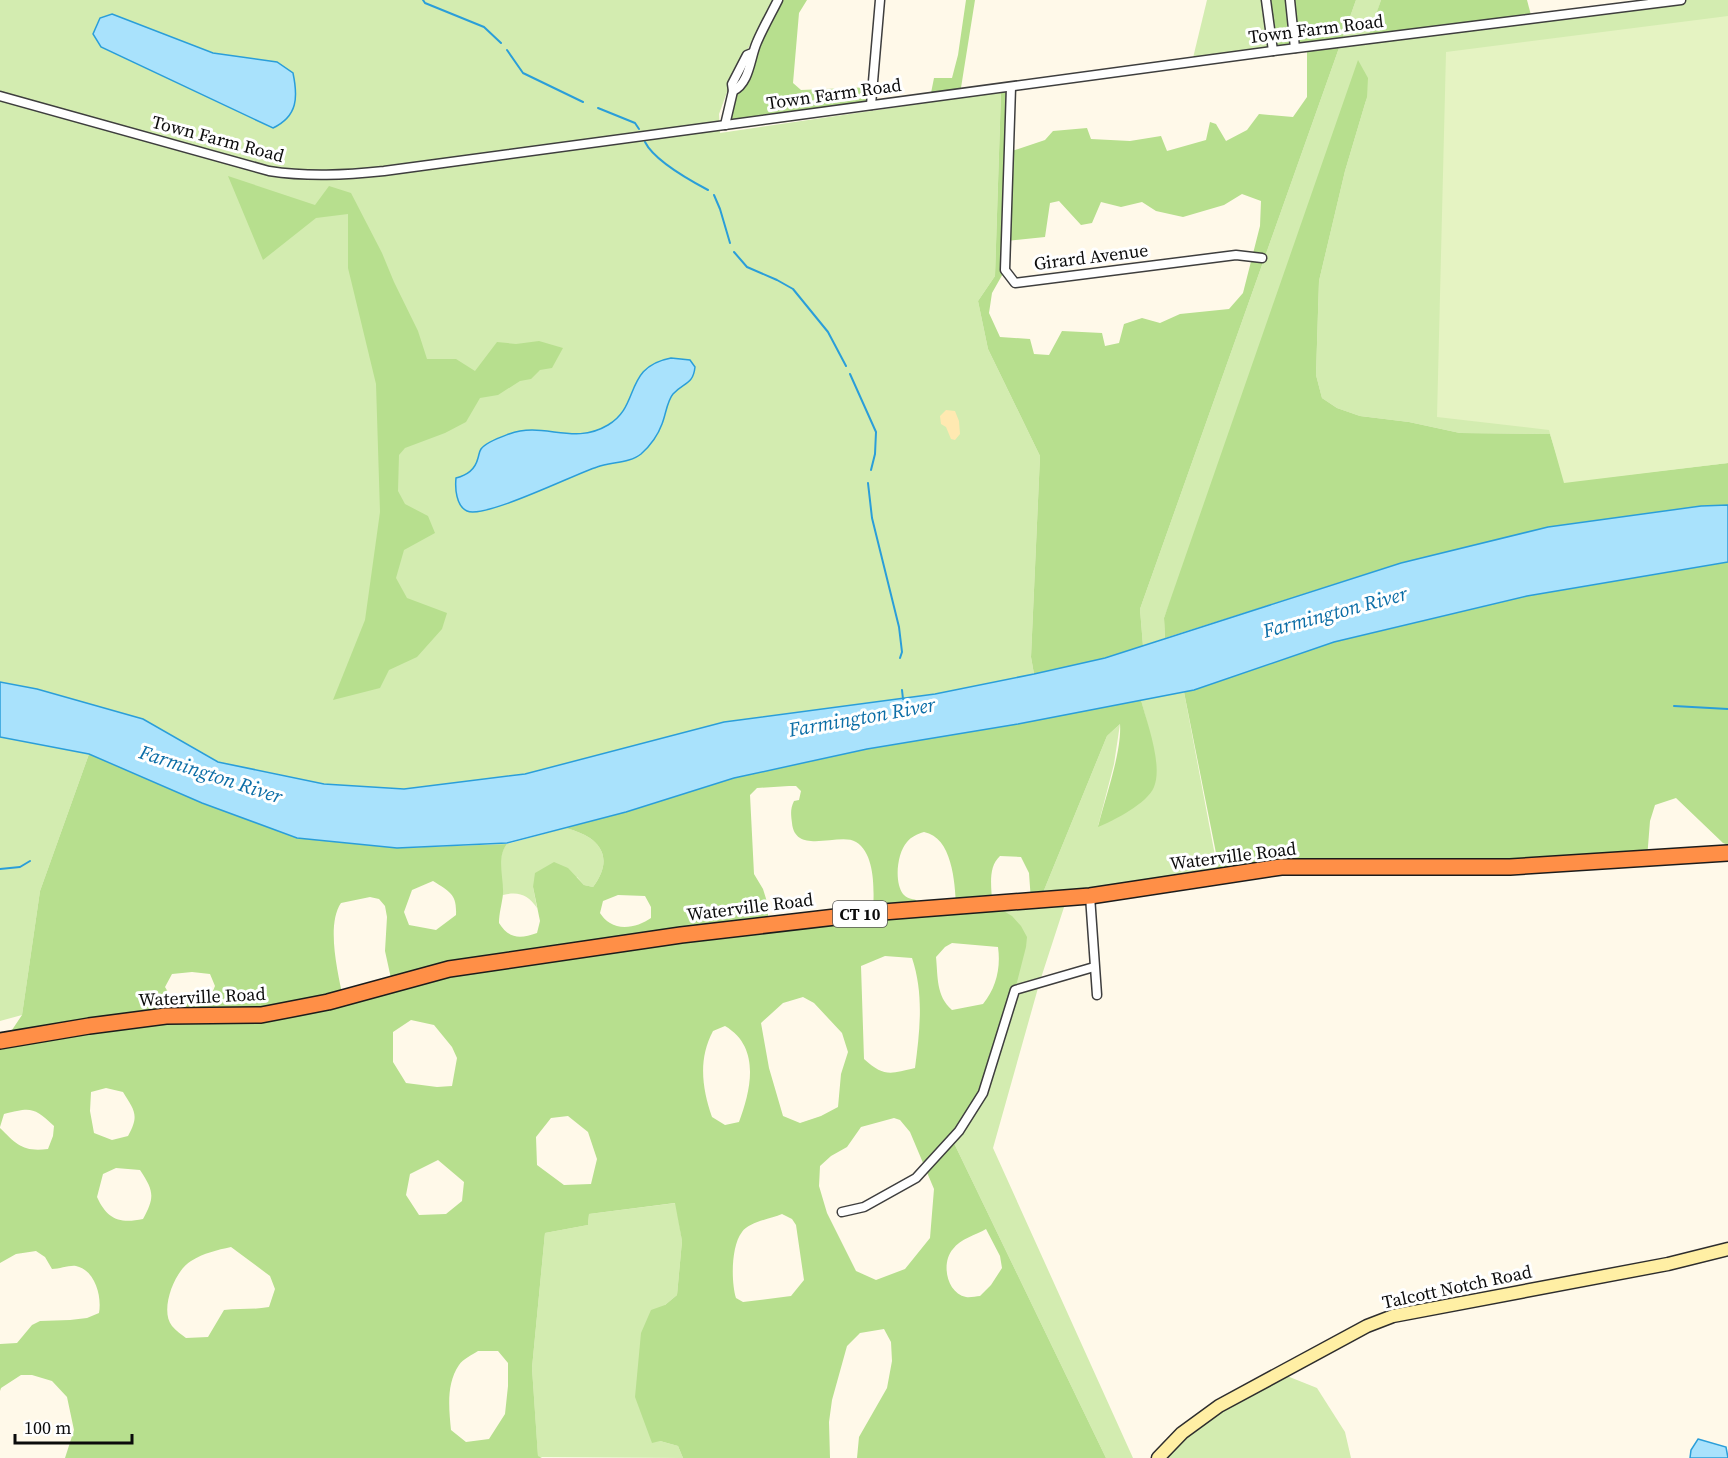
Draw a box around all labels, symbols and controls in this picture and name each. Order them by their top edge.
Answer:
street label: Town Farm Road [1247,8,1385,49]
street label: Town Farm Road [765,72,903,115]
street label: Town Farm Road [149,109,287,168]
street label: Girard Avenue [1032,237,1150,276]
water label: Farmington River [1259,579,1411,645]
water label: Farmington River [785,690,939,744]
water label: Farmington River [135,737,287,811]
street label: Waterville Road [1168,835,1298,876]
street label: Waterville Road [685,886,815,927]
road number: CT 10 [833,901,887,927]
street label: Waterville Road [138,981,266,1012]
street label: Talcott Notch Road [1380,1258,1534,1315]
scale bar [15,1407,132,1445]
text: 100 m [24,1415,71,1440]

